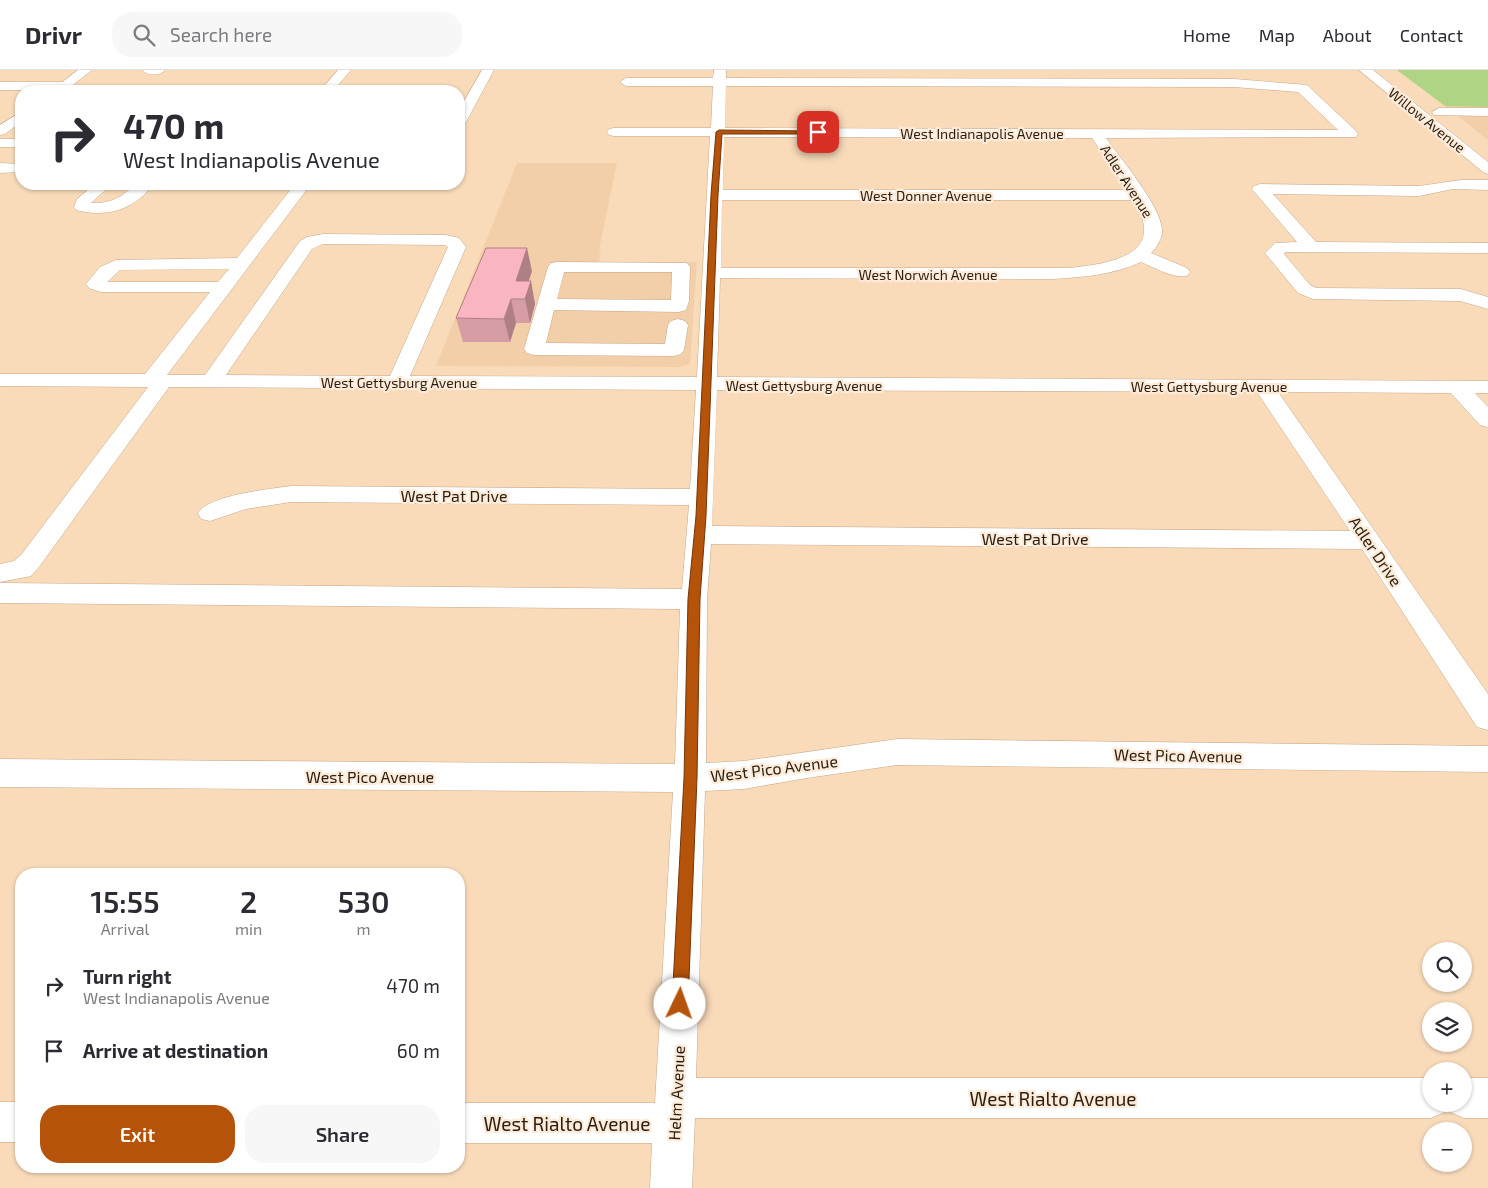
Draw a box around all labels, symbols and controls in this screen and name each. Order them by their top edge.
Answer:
search box [112,12,462,57]
text: Drivr [25,20,82,49]
icon: search [130,21,158,49]
text: Search here [170,23,272,46]
text: Home [1183,24,1231,46]
text: Map [1259,24,1295,46]
text: About [1323,24,1372,46]
text: Contact [1400,24,1463,46]
street label: Willow Avenue [1385,84,1469,156]
text: 470 m [123,104,224,146]
icon: right [40,105,105,170]
pin [797,111,839,153]
icon: arrive [804,118,832,146]
street label: West Indianapolis Avenue [900,125,1064,142]
street label: Adler Avenue [1097,141,1157,221]
text: West Indianapolis Avenue [123,146,380,172]
street label: West Donner Avenue [860,187,992,204]
street label: West Norwich Avenue [858,266,998,283]
street label: West Gettysburg Avenue [321,374,477,391]
street label: West Gettysburg Avenue [726,377,882,394]
street label: West Gettysburg Avenue [1131,378,1287,395]
street label: West Pat Drive [400,486,508,505]
street label: Adler Drive [1346,512,1406,590]
street label: West Pat Drive [981,529,1089,548]
street label: West Pico Avenue [1114,744,1242,766]
street label: West Pico Avenue [709,751,839,785]
street label: West Pico Avenue [306,767,434,786]
text: 15:55 [90,883,160,919]
text: 2 [240,883,257,919]
text: 530 [338,883,390,919]
text: Arrival [101,919,149,938]
text: min [235,919,262,938]
text: m [357,919,371,938]
map controls [1422,942,1472,1172]
button: search [1422,942,1472,992]
text: Turn right [83,965,171,988]
icon: right [40,972,68,1000]
text: 470 m [386,974,440,997]
position arrow [653,977,705,1029]
text: West Indianapolis Avenue [83,988,270,1007]
button: layers [1422,1002,1472,1052]
icon: arrive [40,1037,68,1065]
text: Arrive at destination [83,1039,268,1062]
text: 60 m [397,1039,440,1062]
street label: Helm Avenue [664,1045,688,1141]
button: + [1422,1062,1472,1112]
street label: West Rialto Avenue [970,1087,1136,1110]
button: Exit [40,1105,235,1163]
button: Share [245,1105,440,1163]
street label: West Rialto Avenue [484,1112,650,1135]
button: − [1422,1122,1472,1172]

